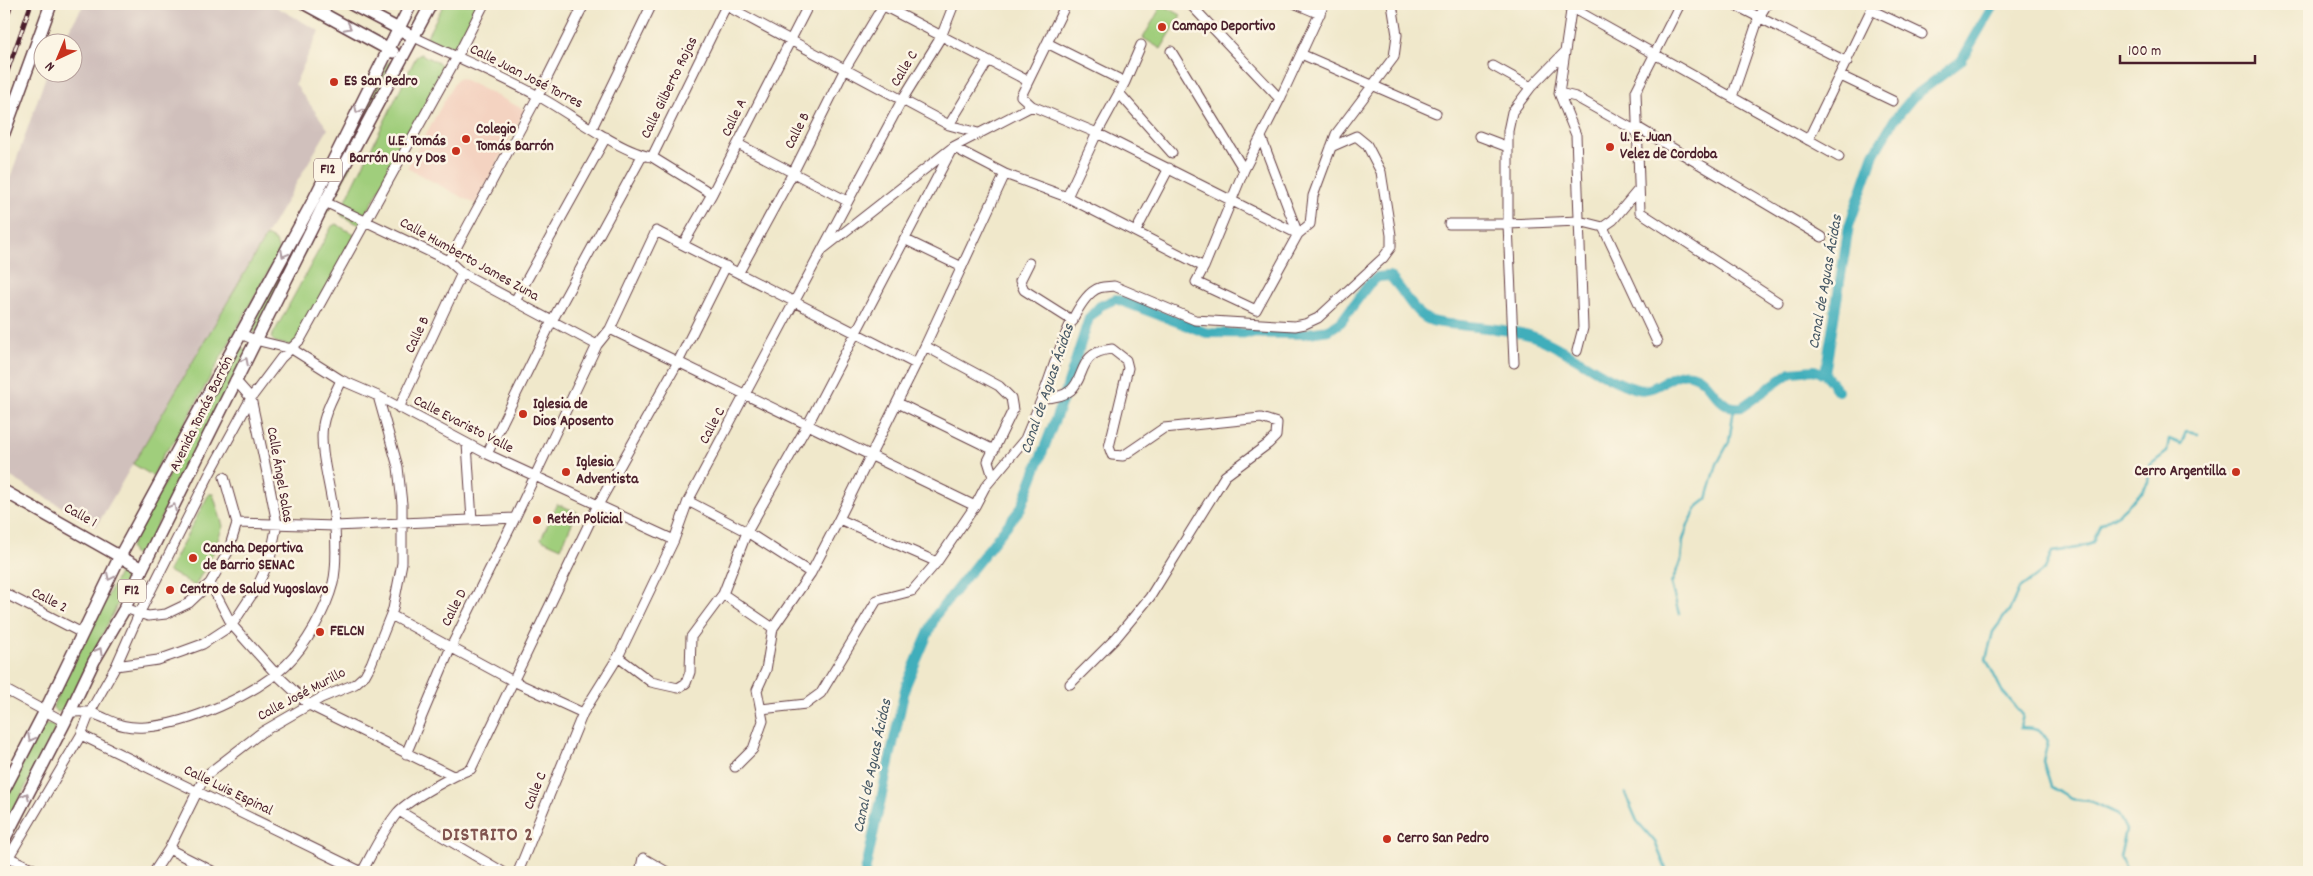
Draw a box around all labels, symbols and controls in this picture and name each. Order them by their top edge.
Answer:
place label: Camapo Deportivo [1172,16,1276,38]
one-way arrow [342,21,351,31]
marker: Camapo Deportivo [1156,21,1168,33]
north arrow [32,32,82,82]
scale bar [2120,32,2256,64]
street label: Calle Gilberto Rojas [636,33,704,143]
street label: Calle Juan José Torres [465,39,587,115]
text: 100 m [2128,41,2161,63]
street label: Calle C [886,47,924,91]
text: N [41,56,60,76]
place label: ES San Pedro [344,71,418,93]
marker: ES San Pedro [328,76,340,88]
street label: Calle A [716,95,754,141]
one-way arrow [354,105,364,114]
street label: Calle B [779,109,817,153]
place label: Colegio Tomás Barrón [476,119,554,158]
place label: U. E. Juan Velez de Cordoba [1620,127,1718,166]
place label: U.E. Tomás Barrón Uno y Dos [349,131,446,170]
marker: Colegio Tomás Barrón [460,133,472,145]
marker: U. E. Juan Velez de Cordoba [1604,141,1616,153]
marker: U.E. Tomás Barrón Uno y Dos [450,145,462,157]
road number: F12 [314,158,342,182]
street label: Calle Humberto James Zuna [395,212,544,308]
water label: Canal de Aguas Ácidas [1803,212,1849,351]
one-way arrow [280,249,290,258]
street label: Calle B [400,313,436,357]
water label: Canal de Aguas Ácidas [1015,320,1081,457]
street label: Avenida Tomás Barrón [164,353,240,475]
one-way arrow [239,357,249,366]
street label: Calle Evaristo Valle [409,390,517,460]
place label: Iglesia de Dios Aposento [533,394,614,433]
street label: Calle C [694,404,732,448]
marker: Iglesia de Dios Aposento [517,408,529,420]
street label: Calle Ángel Salas [260,425,298,525]
place label: Iglesia Adventista [576,452,639,491]
place label: Cerro Argentilla [2134,461,2227,483]
marker: Iglesia Adventista [560,466,572,478]
marker: Cerro Argentilla [2230,466,2242,478]
street label: Calle 1 [59,498,101,534]
one-way arrow [167,503,177,512]
place label: Retén Policial [547,509,623,531]
marker: Retén Policial [531,514,543,526]
place label: Cancha Deportiva de Barrio SENAC [203,538,304,577]
marker: Cancha Deportiva de Barrio SENAC [187,552,199,564]
one-way arrow [106,572,116,581]
place label: Centro de Salud Yugoslavo [180,579,329,601]
road number: F12 [118,580,146,602]
street label: Calle 2 [27,583,71,619]
marker: Centro de Salud Yugoslavo [164,584,176,596]
street label: Calle D [436,585,474,631]
place label: FELCN [330,621,364,643]
marker: FELCN [314,626,326,638]
one-way arrow [93,648,103,657]
street label: Calle José Murillo [254,662,350,728]
water label: Canal de Aguas Ácidas [848,696,899,835]
one-way arrow [27,733,37,742]
street label: Calle Luis Espinal [180,760,277,822]
street label: Calle C [518,769,554,813]
one-way arrow [20,793,30,802]
district label: DISTRITO 2 [442,822,534,850]
place label: Cerro San Pedro [1397,828,1489,850]
marker: Cerro San Pedro [1381,833,1393,845]

